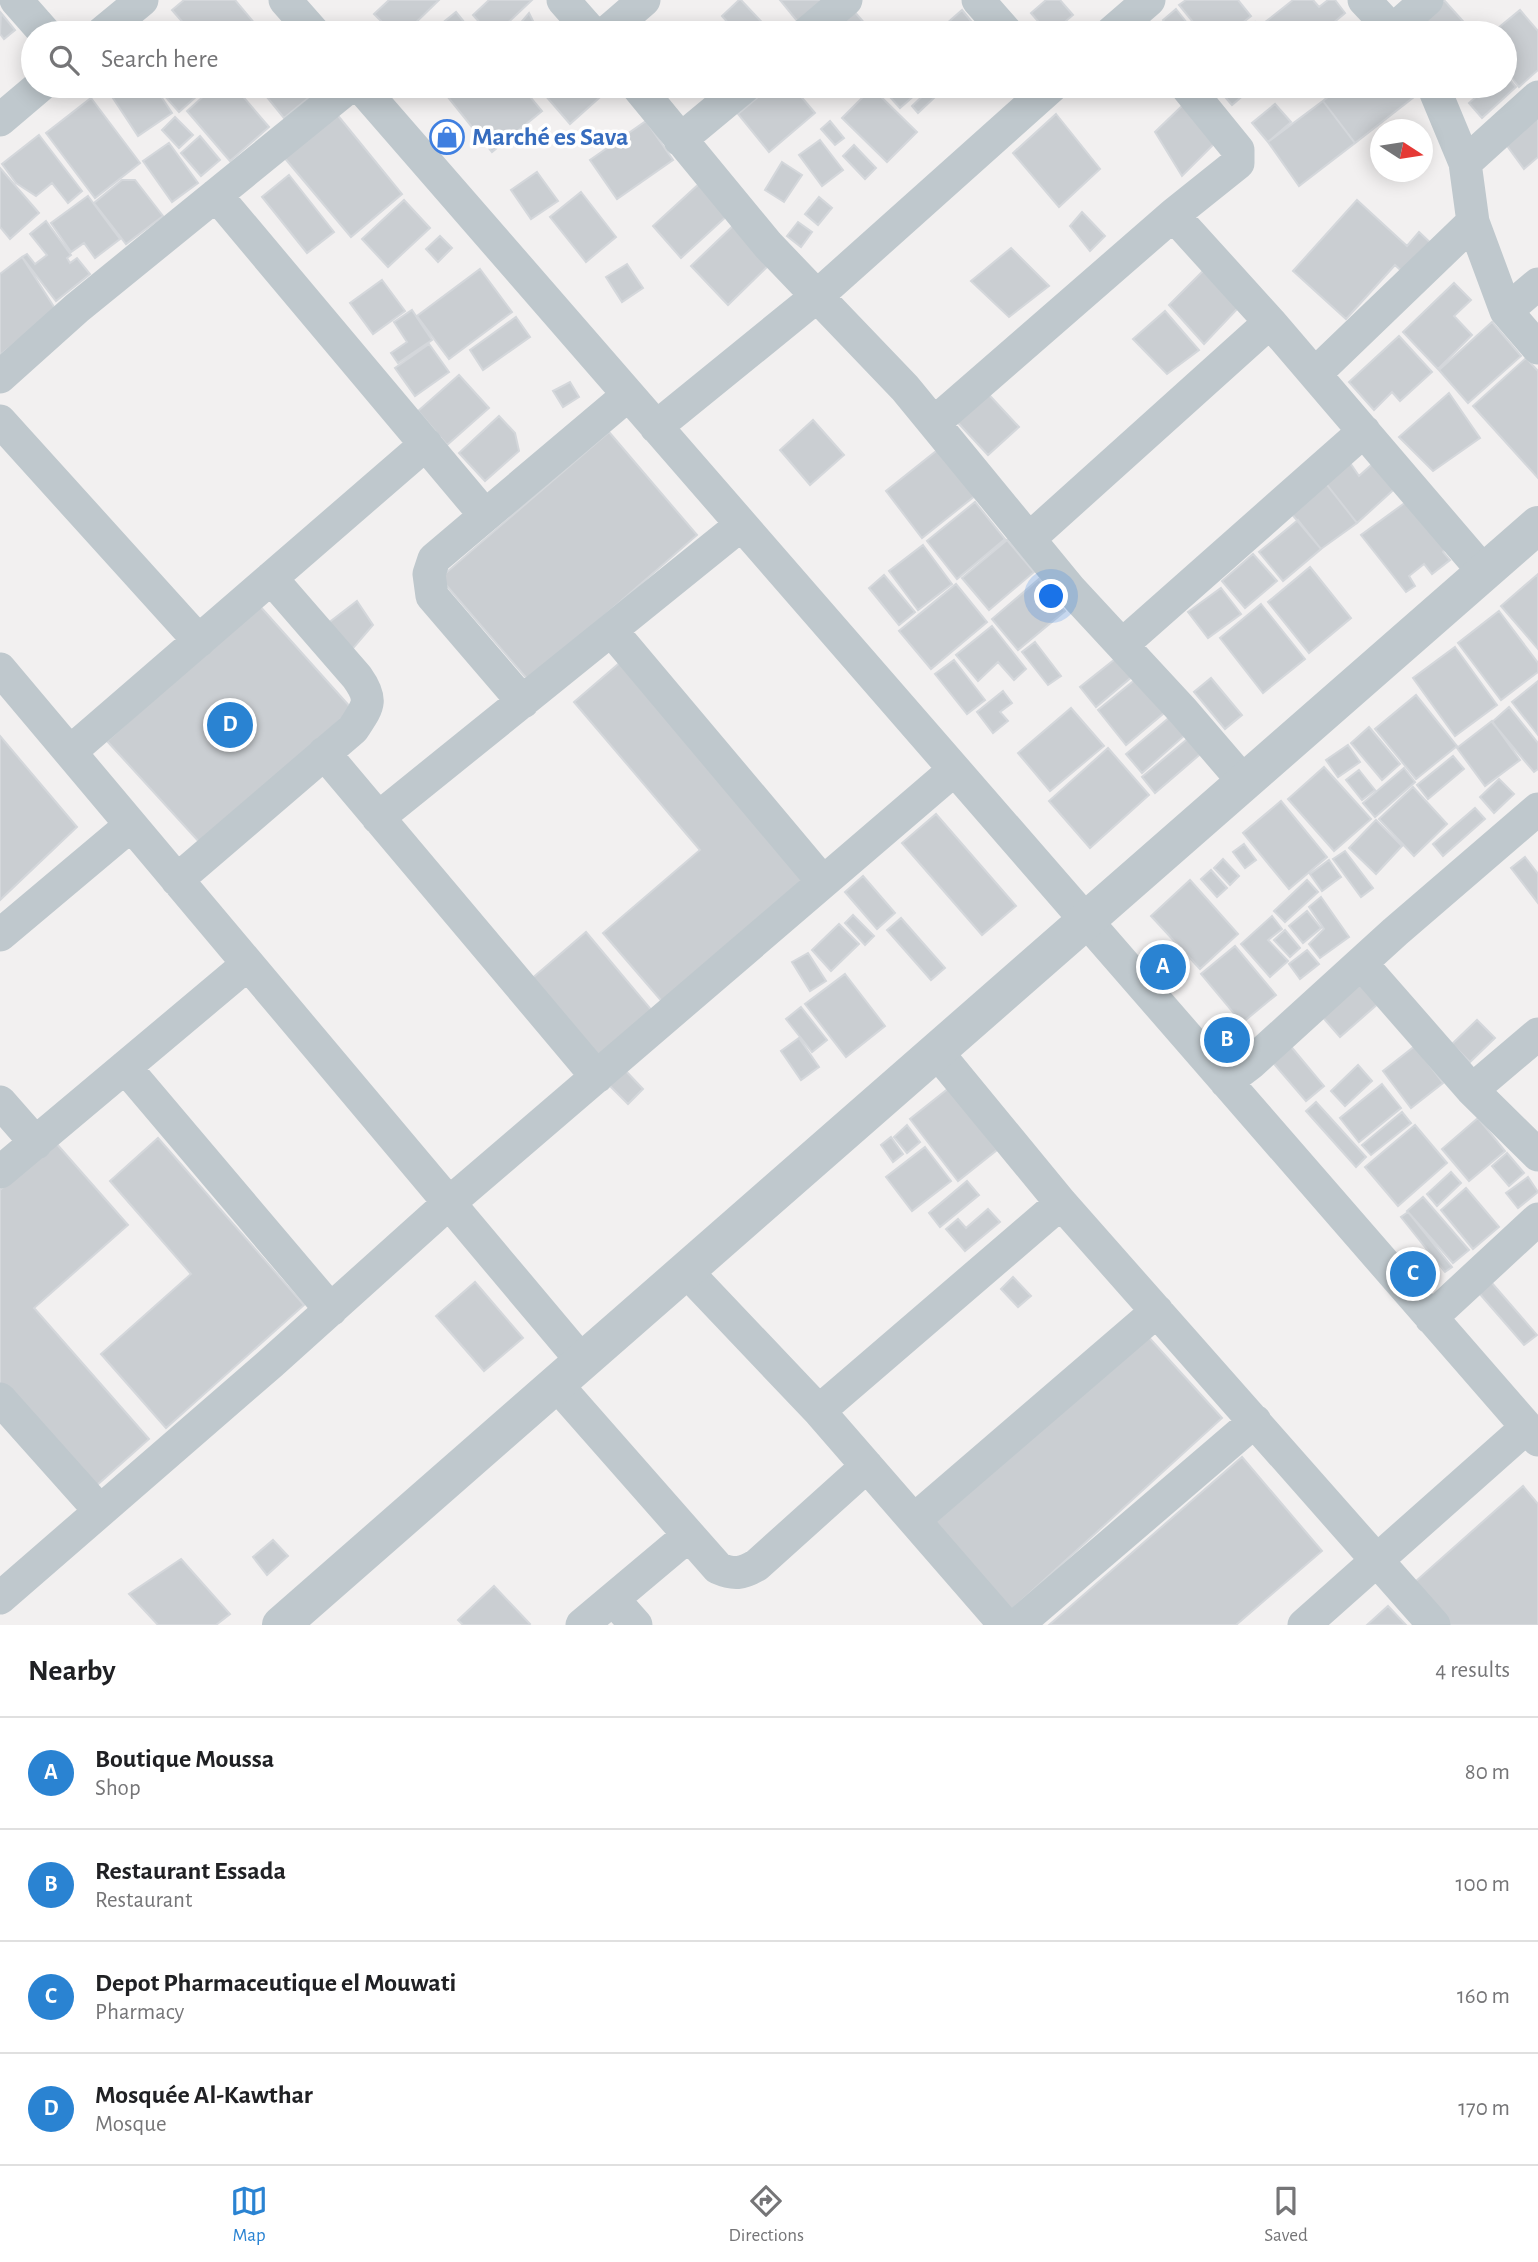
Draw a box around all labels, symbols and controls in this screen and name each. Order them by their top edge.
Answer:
search box [21,21,1517,98]
icon: search [45,41,83,79]
text: Search here [101,46,219,72]
shop icon: Marché es Sava [428,118,466,156]
north arrow [1370,119,1433,182]
place label: Marché es Sava [472,124,629,150]
your location [1034,579,1068,613]
pin: D [207,699,253,751]
pin: A [1140,941,1186,993]
pin: B [1204,1014,1250,1066]
pin: C [1390,1248,1436,1300]
text: Nearby [28,1656,116,1686]
text: 4 results [1435,1659,1510,1682]
text: Boutique Moussa [95,1746,274,1772]
text: A [44,1761,58,1784]
text: 80 m [1465,1761,1510,1784]
text: Shop [95,1777,141,1800]
text: Restaurant Essada [95,1858,286,1884]
text: B [44,1873,58,1896]
text: 100 m [1456,1873,1510,1896]
text: Restaurant [95,1889,192,1912]
text: Depot Pharmaceutique el Mouwati [95,1970,456,1996]
text: C [45,1985,57,2008]
text: 160 m [1457,1985,1510,2008]
text: Pharmacy [95,2001,184,2024]
text: Mosquée Al-Kawthar [95,2082,313,2108]
text: D [43,2097,59,2120]
text: 170 m [1458,2097,1510,2120]
text: Mosque [95,2113,167,2136]
tab: Map [230,2182,268,2247]
tab: Directions [728,2182,804,2247]
tab: Saved [1264,2182,1308,2247]

